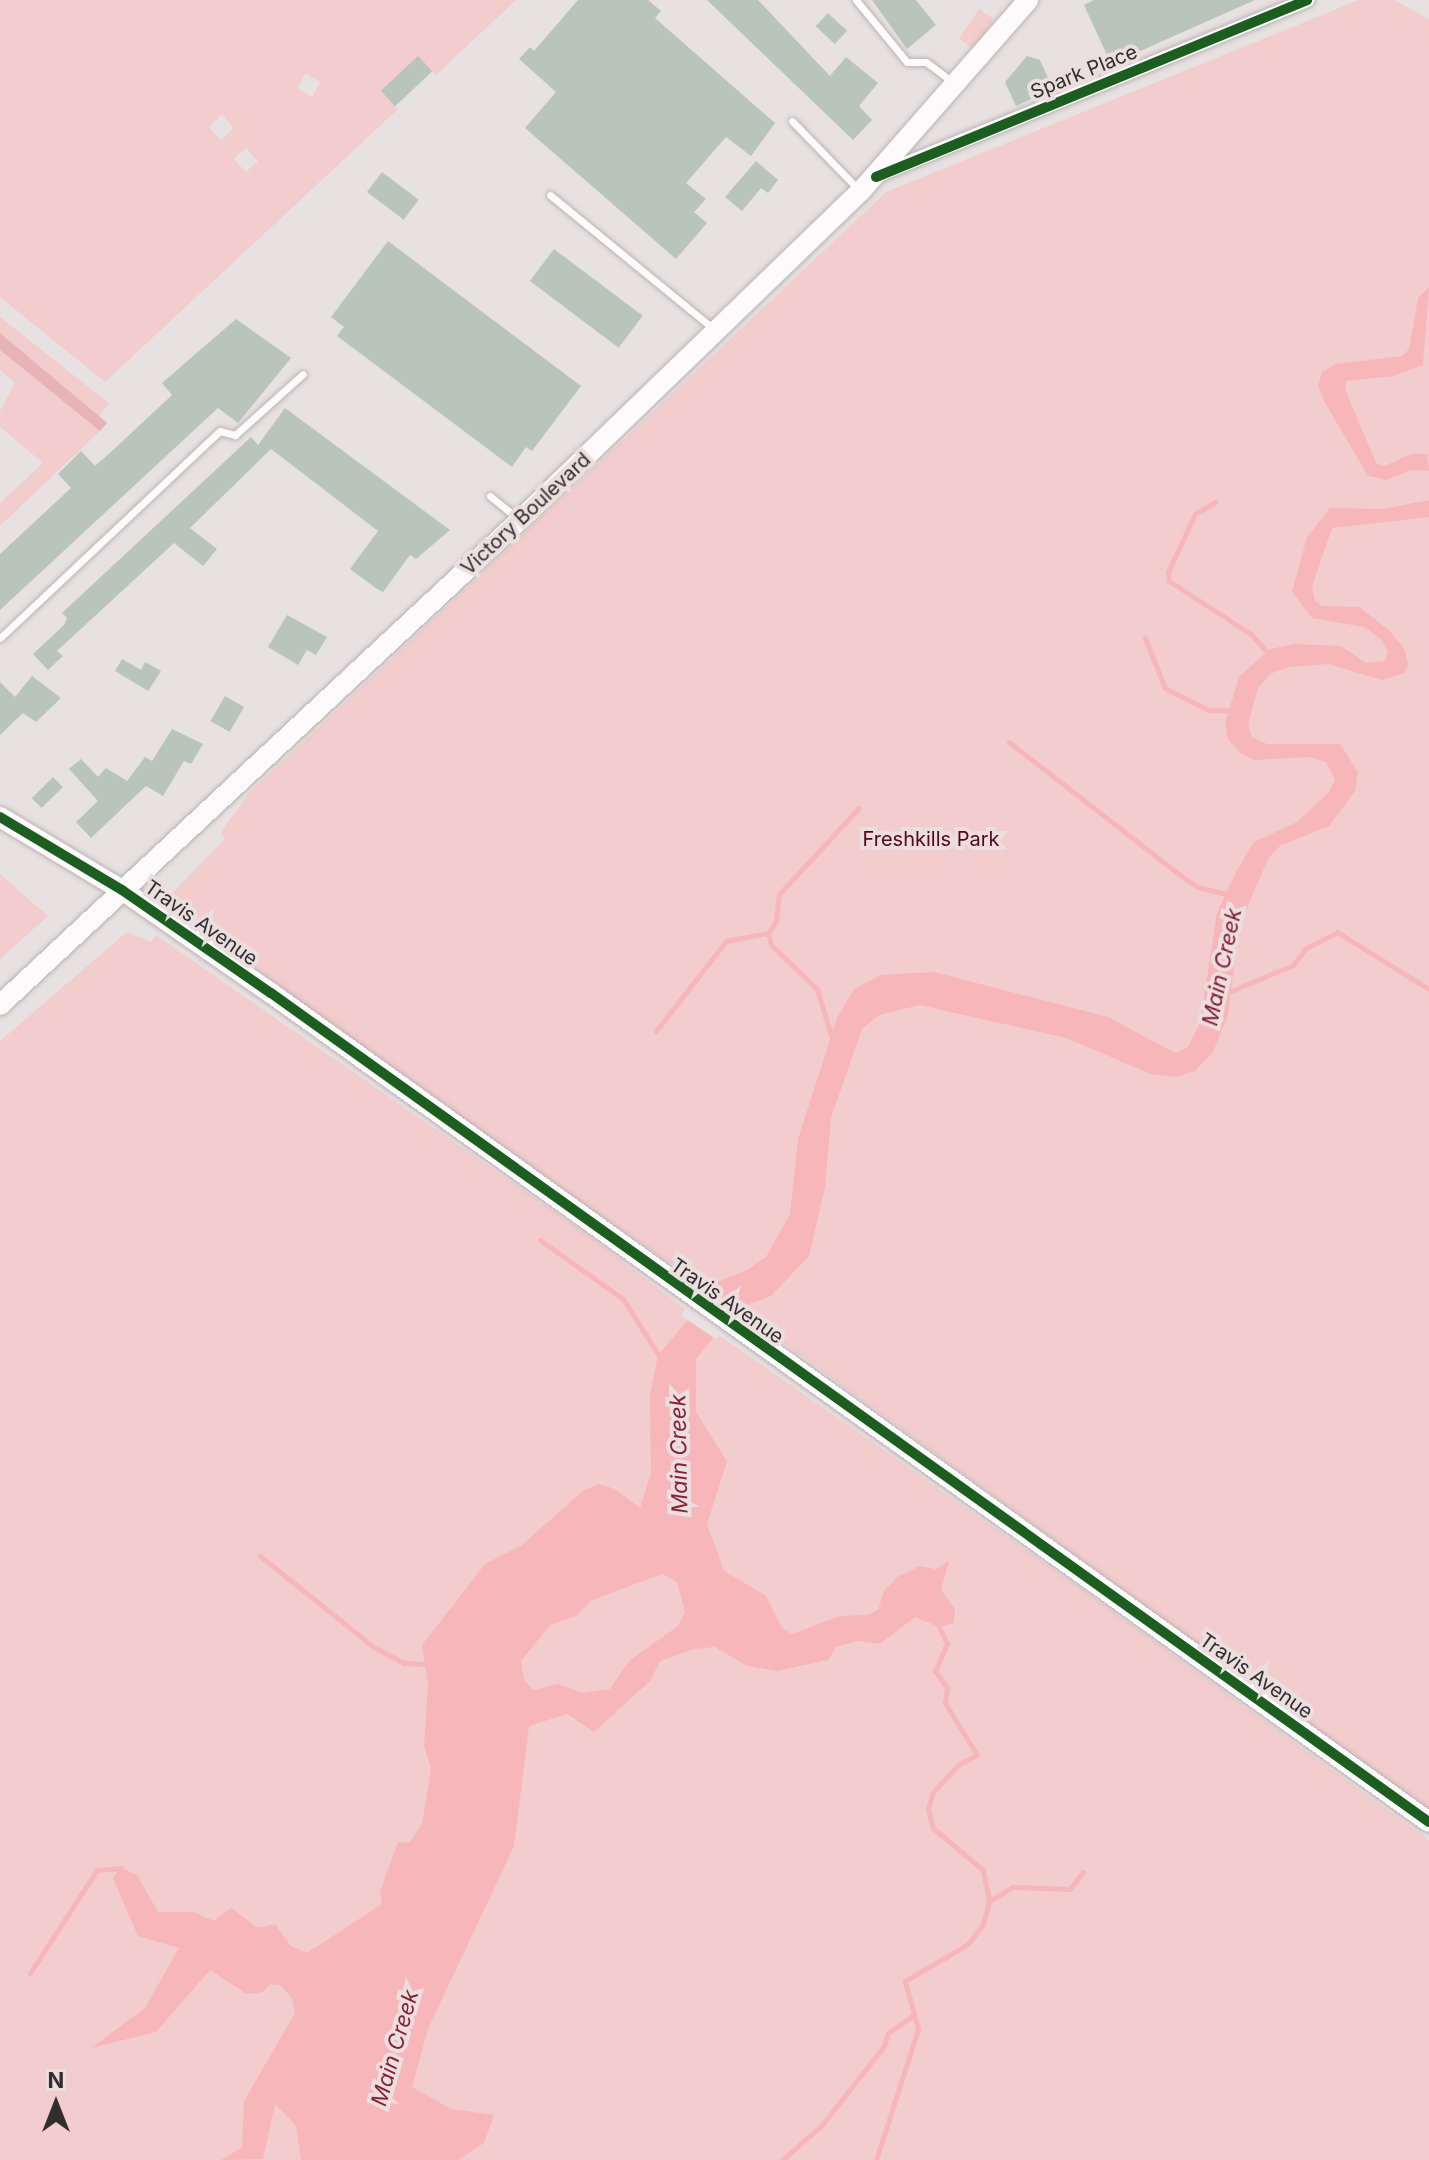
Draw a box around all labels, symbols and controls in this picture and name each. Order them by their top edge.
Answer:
street label: Spark Place [1027,40,1141,104]
street label: Victory Boulevard [456,448,596,580]
park label: Freshkills Park [863,827,999,851]
street label: Travis Avenue [140,875,262,971]
water label: Main Creek [1197,906,1247,1028]
street label: Travis Avenue [666,1253,788,1349]
water label: Main Creek [665,1394,693,1514]
street label: Travis Avenue [1195,1628,1317,1724]
water label: Main Creek [366,1987,424,2109]
north arrow [16,2064,96,2144]
text: N [48,2067,64,2093]

